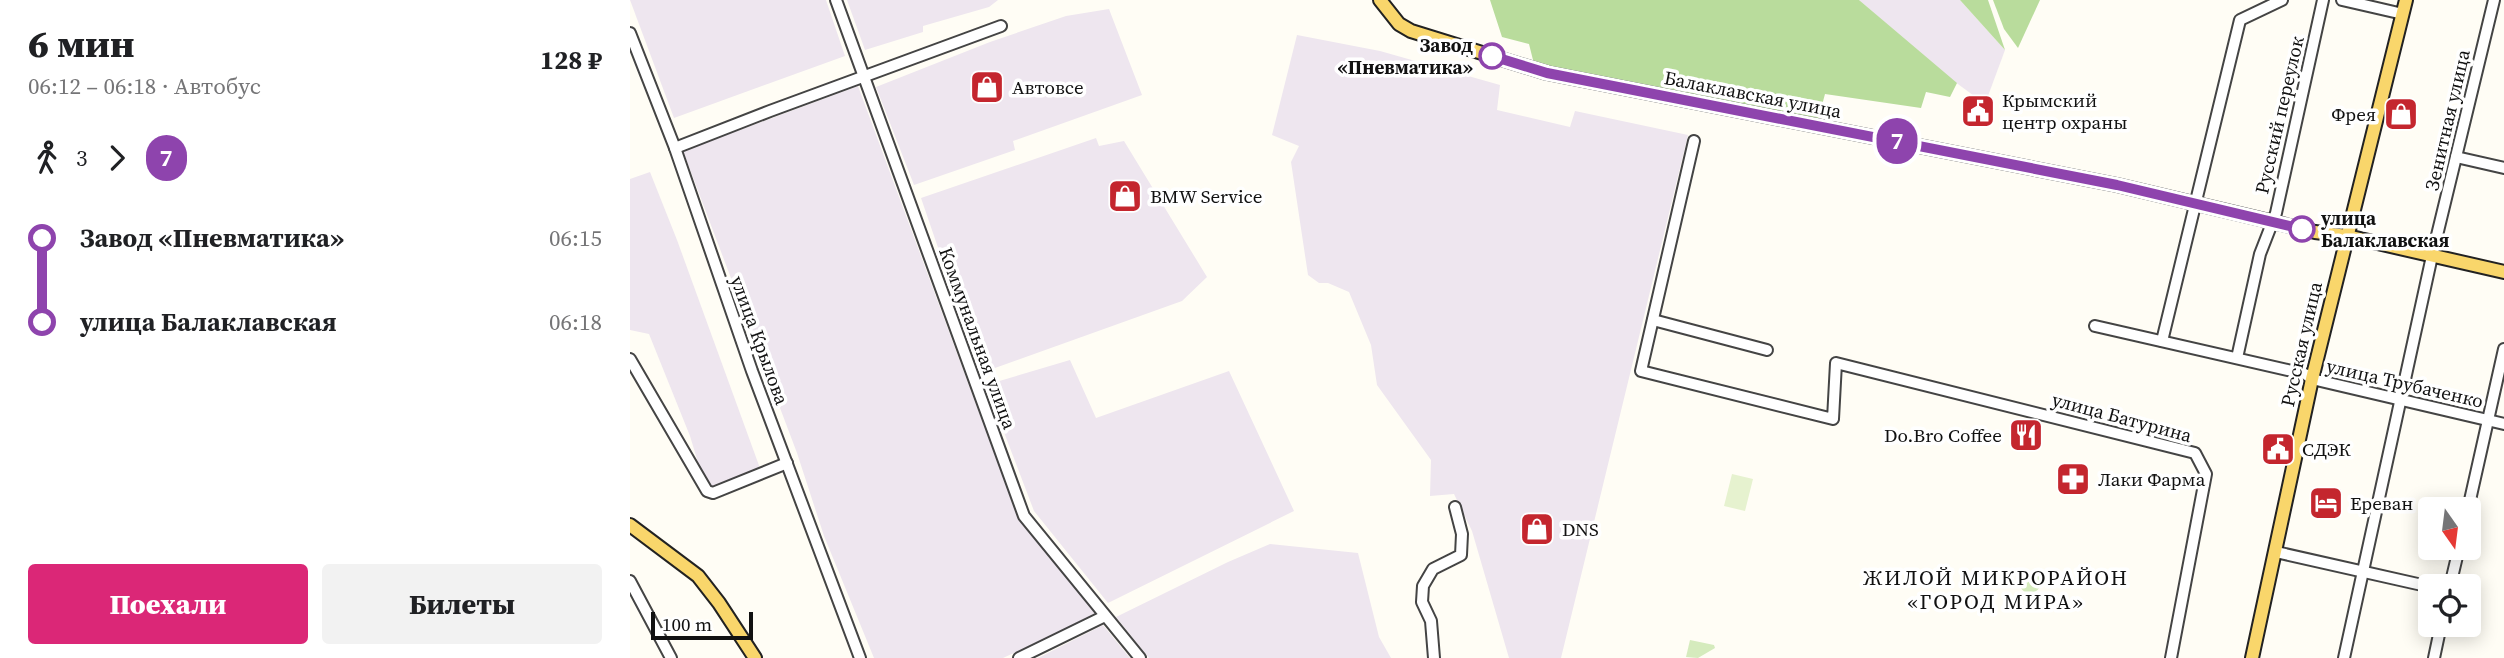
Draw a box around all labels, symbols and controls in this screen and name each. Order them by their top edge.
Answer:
text: 6 мин [28,18,135,70]
place label: Завод «Пневматика» [1337,32,1473,80]
street label: Русский переулок [2248,33,2310,196]
text: 128 ₽ [540,42,602,78]
marker: Завод «Пневматика» [1479,43,1505,69]
street label: Зенитная улица [2418,47,2476,193]
street label: Балаклавская улица [1662,64,1844,124]
shop icon: Автовсе [968,68,1006,106]
text: 06:12 – 06:18 · Автобус [28,70,261,102]
place label: Автовсе [1012,74,1084,100]
place label: Крымский центр охраны [2002,87,2127,135]
public building icon: Крымский центр охраны [1959,92,1997,130]
shop icon: Фрея [2382,95,2420,133]
place label: Фрея [2331,101,2376,127]
line badge: 7 [1874,118,1920,164]
text: 7 [1890,124,1904,157]
icon: walk [28,139,66,177]
icon: forward [98,139,136,177]
text: 7 [160,141,173,174]
text: 3 [76,142,88,174]
shop icon: BMW Service [1106,177,1144,215]
place label: BMW Service [1150,183,1263,209]
place label: улица Балаклавская [2320,205,2449,253]
marker: улица Балаклавская [2289,216,2315,242]
text: Завод «Пневматика» [80,220,344,256]
text: 06:15 [549,222,602,254]
street label: Коммунальная улица [933,243,1023,433]
street label: улица Крылова [725,272,796,408]
street label: Русская улица [2274,279,2328,409]
text: улица Балаклавская [80,304,337,340]
text: 06:18 [549,306,602,338]
street label: улица Трубаченко [2324,352,2486,414]
street label: улица Батурина [2049,386,2195,448]
restaurant icon: Do.Bro Coffee [2007,416,2045,454]
place label: Do.Bro Coffee [1884,422,2002,448]
public building icon: СДЭК [2259,430,2297,468]
place label: СДЭК [2302,436,2351,462]
pharmacy icon: Лаки Фарма [2054,460,2092,498]
place label: Лаки Фарма [2098,466,2206,492]
hotel icon: Ереван [2307,484,2345,522]
place label: Ереван [2350,490,2413,516]
north arrow [2418,497,2482,560]
map controls [2418,497,2481,637]
shop icon: DNS [1518,510,1556,548]
place label: DNS [1562,516,1599,542]
district label: ЖИЛОЙ МИКРОРАЙОН «ГОРОД МИРА» [1863,563,2129,616]
button: Поехали [28,564,308,644]
button: Билеты [322,564,602,644]
button: locate [2418,574,2481,637]
scale bar [651,609,752,641]
text: 100 m [662,611,712,637]

